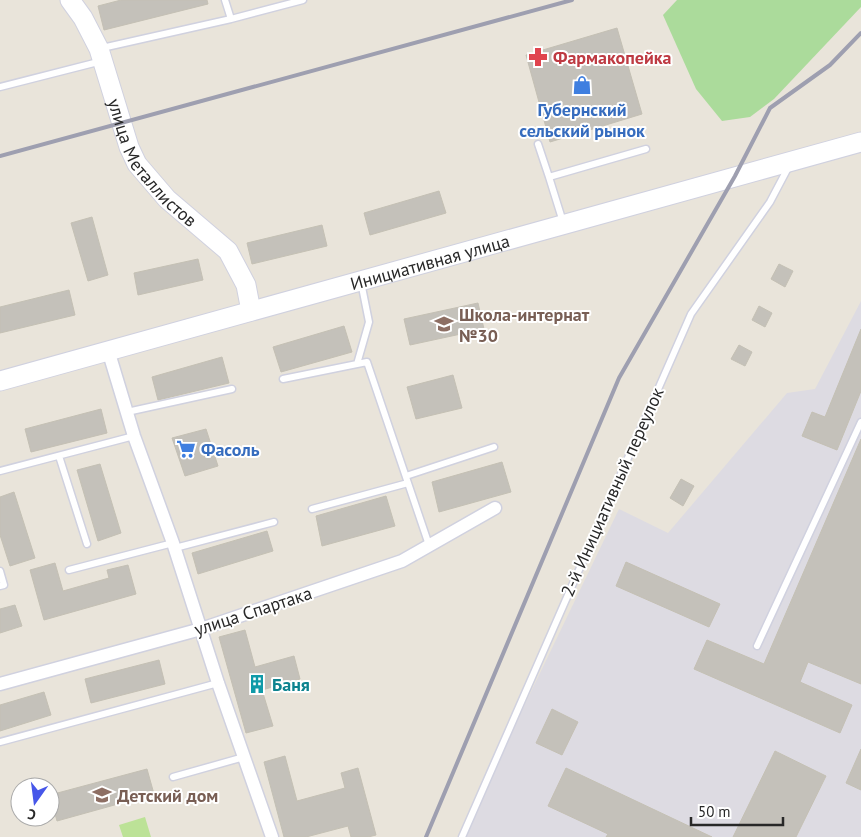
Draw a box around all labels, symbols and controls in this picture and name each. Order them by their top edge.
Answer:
pharmacy icon: Фармакопейка [527,46,549,68]
place label: Фармакопейка [553,46,672,69]
shop icon: Губернский сельский рынок [571,74,593,96]
street label: улица Металлистов [103,96,202,231]
place label: Губернский сельский рынок [519,98,645,142]
street label: Инициативная улица [347,229,512,295]
place label: Школа-интернат №30 [459,303,590,347]
school or university icon: Школа-интернат №30 [433,313,455,335]
street label: 2-й Инициативный переулок [555,384,669,600]
supermarket icon: Фасоль [175,438,197,460]
place label: Фасоль [201,438,260,461]
street label: улица Спартака [191,581,315,641]
building icon: Баня [246,673,268,695]
place label: Баня [272,673,310,696]
north arrow [10,777,60,827]
school or university icon: Детский дом [91,784,113,806]
place label: Детский дом [117,784,218,807]
scale bar [691,794,784,826]
text: 50 m [698,802,731,821]
text: С [26,805,38,824]

